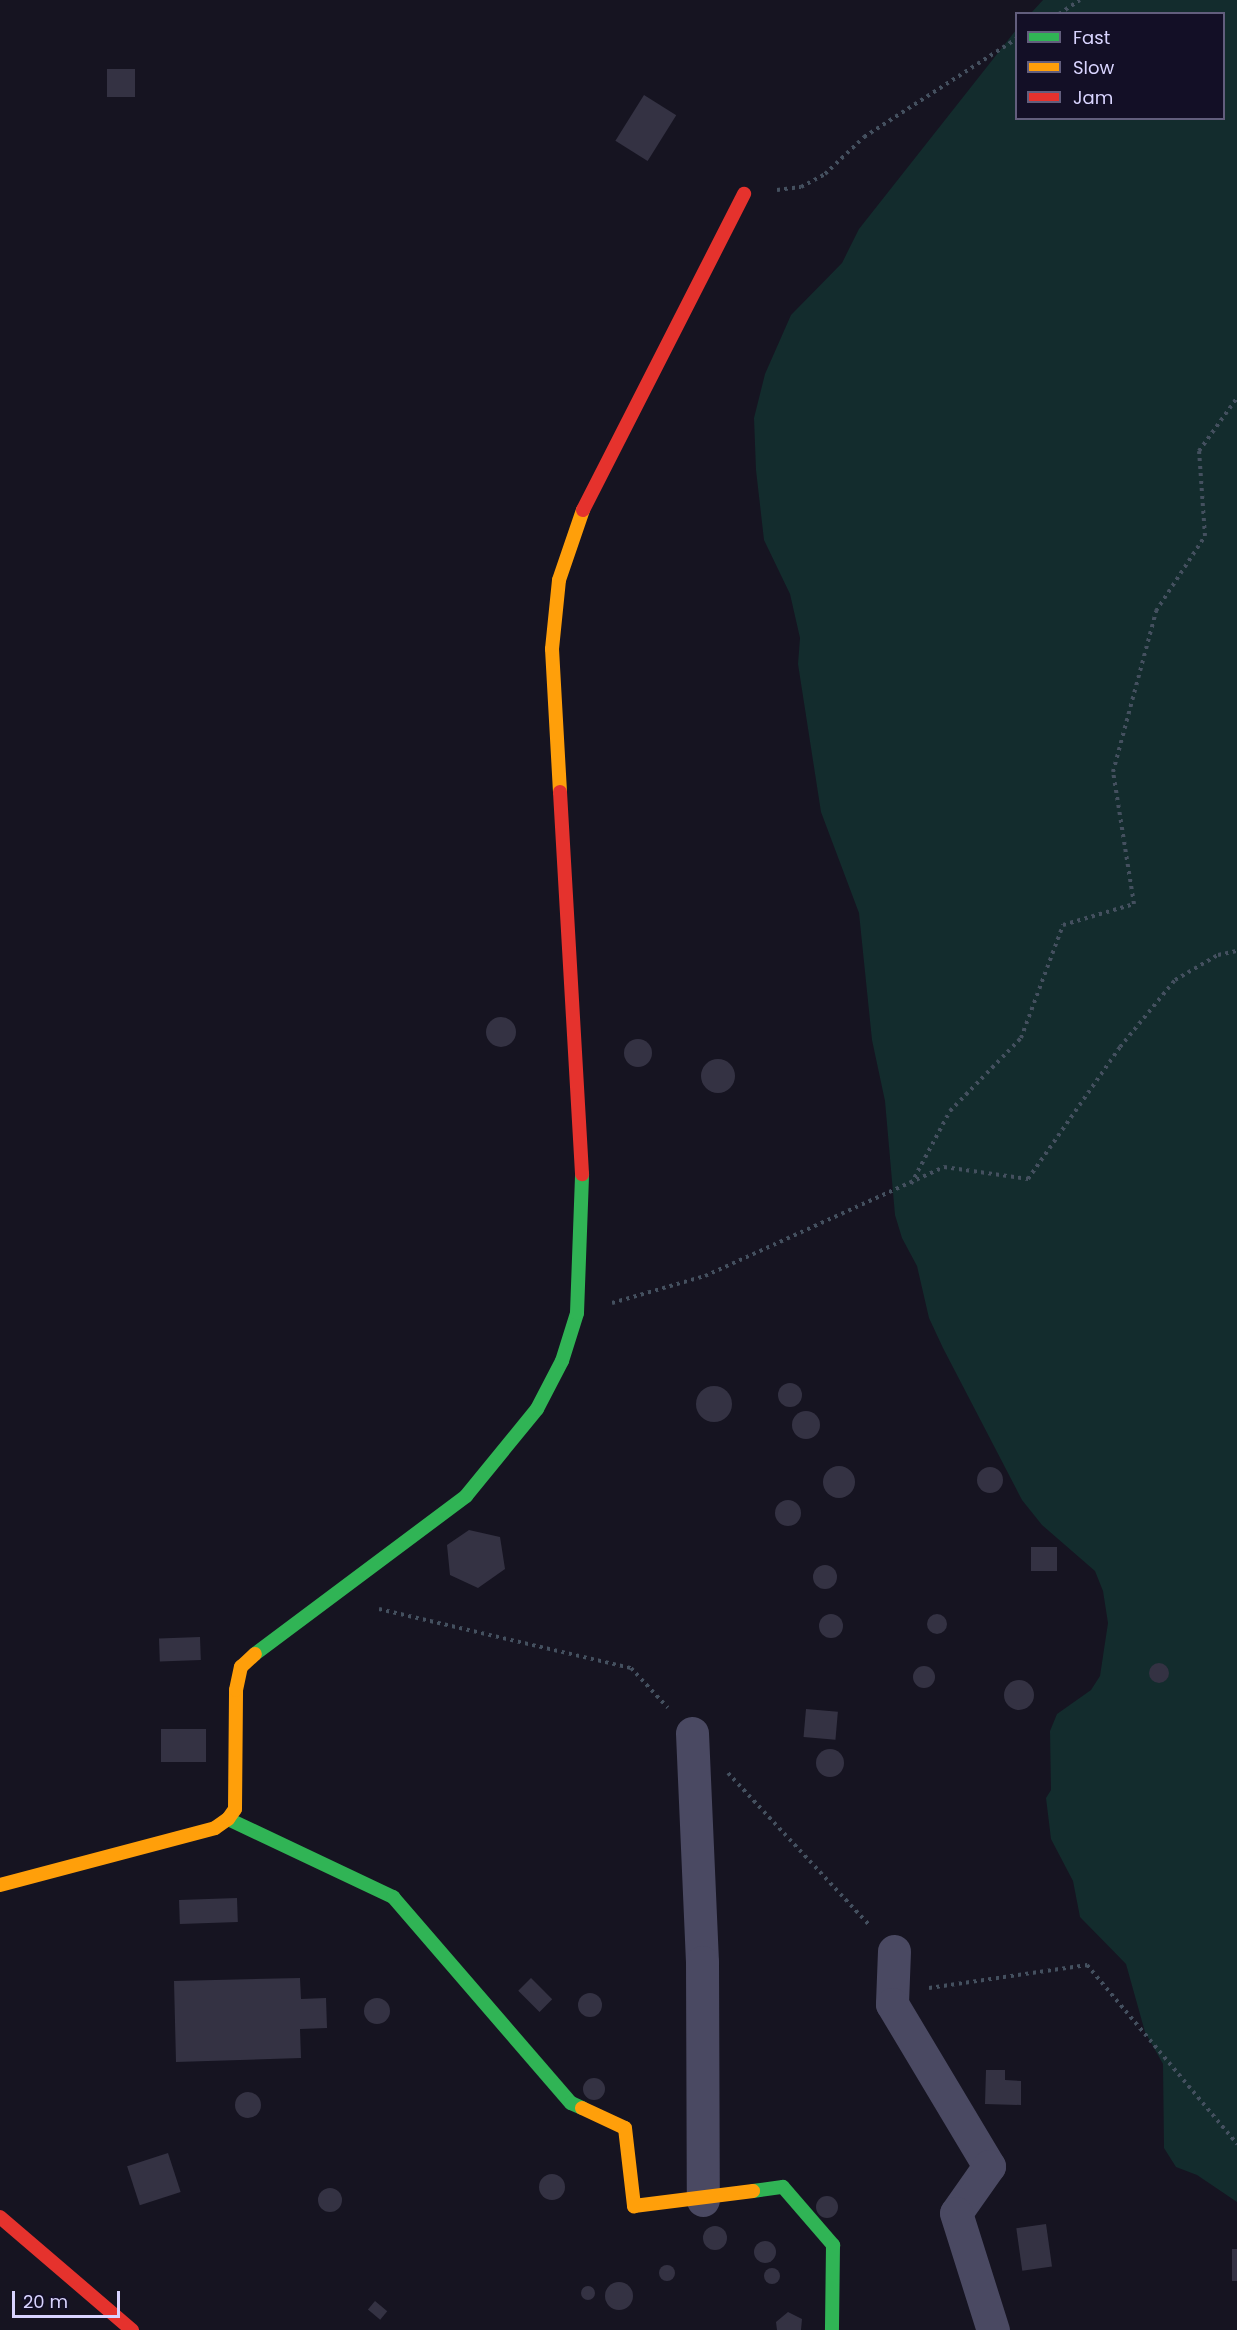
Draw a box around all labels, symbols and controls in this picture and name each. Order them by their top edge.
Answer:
legend [1015,12,1225,120]
text: Fast [1073,25,1110,50]
text: Slow [1073,55,1114,80]
text: Jam [1073,85,1113,110]
scale bar [15,2279,123,2317]
text: 20 m [23,2289,68,2314]

